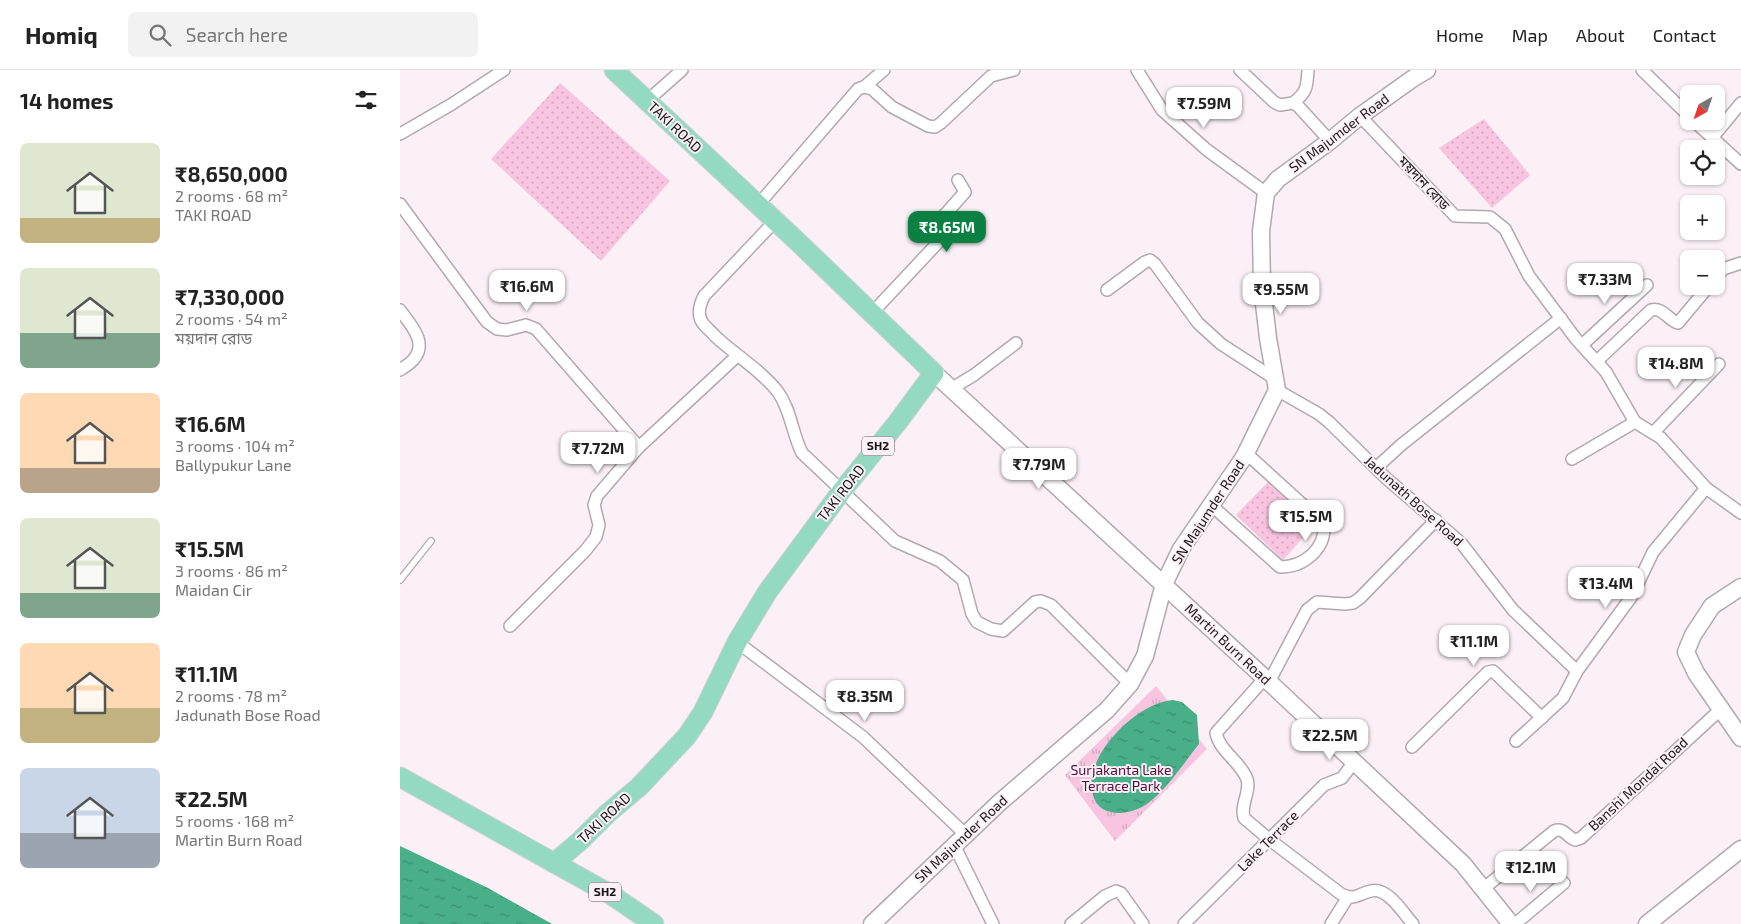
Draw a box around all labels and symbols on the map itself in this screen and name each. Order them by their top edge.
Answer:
north arrow [1680,85,1725,130]
pin: ₹7.59M [1163,87,1245,129]
street label: SN Majumder Road [1285,89,1392,176]
street label: TAKI ROAD [645,98,706,156]
street label: ময়দান রোড [1394,151,1454,214]
pin: ₹8.65M [906,210,988,253]
pin: ₹7.33M [1564,262,1646,305]
pin: ₹16.6M [486,270,568,312]
pin: ₹9.55M [1240,272,1322,315]
pin: ₹14.8M [1635,346,1717,389]
pin: ₹7.72M [557,432,639,474]
road number: SH2 [862,436,894,456]
pin: ₹7.79M [998,448,1080,490]
street label: Jadunath Bose Road [1361,452,1467,550]
street label: SN Majumder Road [1168,456,1248,567]
street label: TAKI ROAD [813,461,868,524]
pin: ₹15.5M [1265,500,1347,542]
pin: ₹13.4M [1565,566,1647,609]
street label: Martin Burn Road [1182,599,1275,688]
pin: ₹11.1M [1433,624,1515,667]
pin: ₹8.35M [824,680,906,722]
pin: ₹22.5M [1289,718,1371,761]
street label: Banshi Mondal Road [1584,733,1691,834]
park label: Surjakanta Lake Terrace Park [1070,761,1172,794]
street label: TAKI ROAD [573,789,634,847]
street label: SN Majumder Road [911,791,1011,886]
street label: Lake Terrace [1234,807,1302,875]
pin: ₹12.1M [1490,850,1572,893]
road number: SH2 [589,882,621,902]

